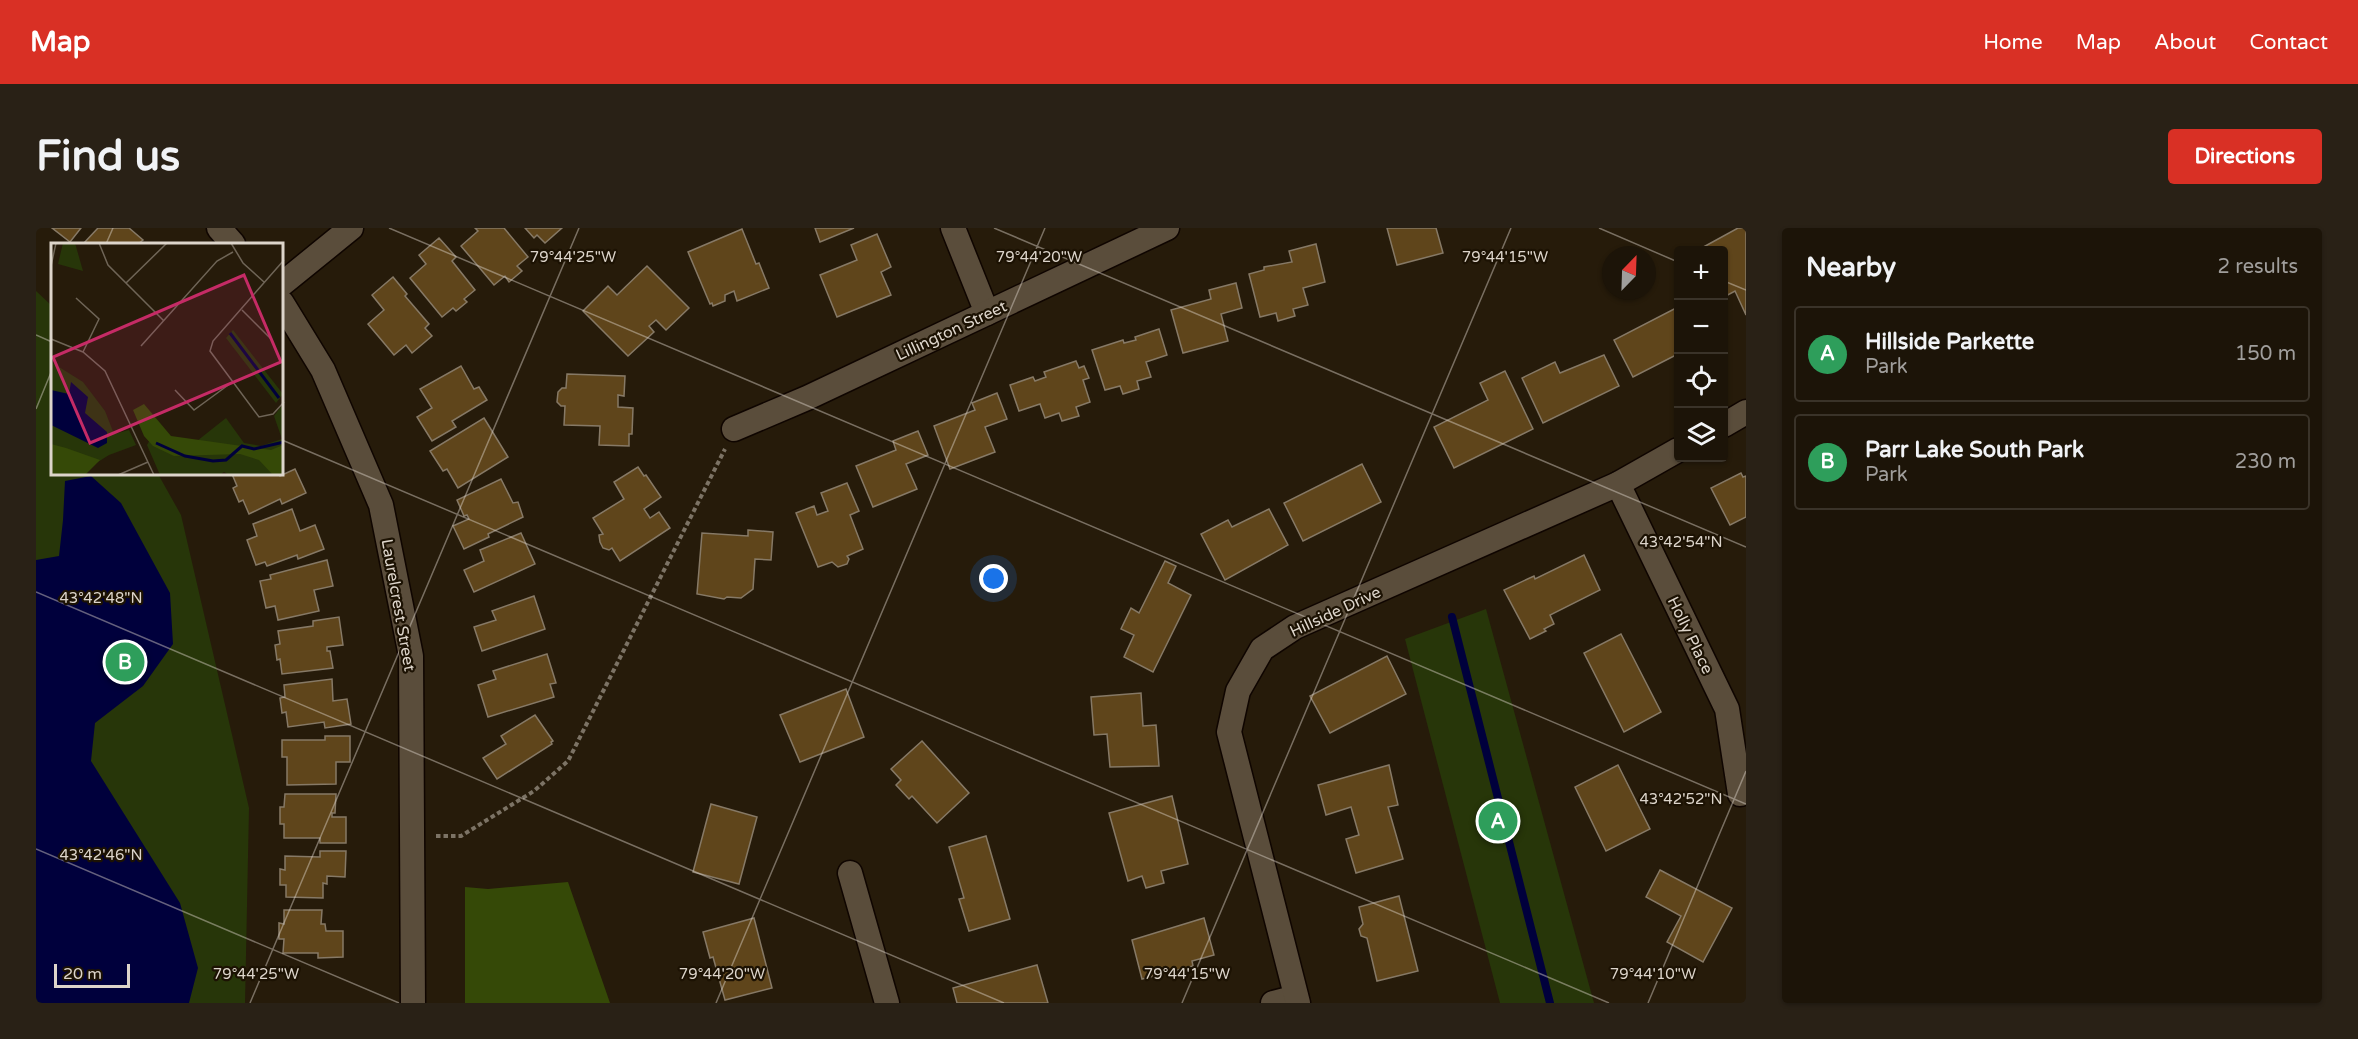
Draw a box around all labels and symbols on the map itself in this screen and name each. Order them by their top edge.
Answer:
inset map [51,243,284,476]
north arrow [1602,246,1656,300]
text: 79°44'25"W [530,248,616,266]
text: 79°44'20"W [996,248,1082,266]
text: 79°44'15"W [1462,248,1548,266]
street label: Lillington Street [893,296,1010,365]
text: 43°42'54"N [1639,533,1723,551]
street label: Laurelcrest Street [377,538,419,673]
your location [979,564,1008,593]
street label: Hillside Drive [1287,582,1384,642]
text: 43°42'48"N [59,589,143,607]
street label: Holly Place [1663,594,1717,677]
pin: B [106,640,145,684]
text: 43°42'52"N [1639,790,1723,808]
pin: A [1478,798,1518,844]
text: 43°42'46"N [59,846,143,864]
scale bar [54,961,130,988]
text: 79°44'25"W [213,965,299,983]
text: 79°44'20"W [679,965,765,983]
text: 79°44'15"W [1144,965,1230,983]
text: 79°44'10"W [1610,965,1696,983]

